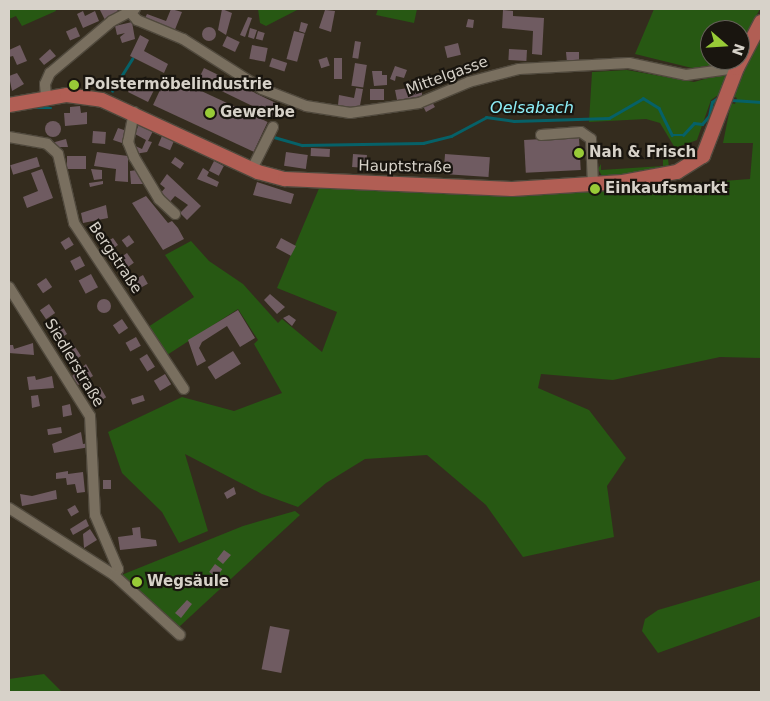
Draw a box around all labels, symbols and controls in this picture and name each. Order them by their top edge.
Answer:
north arrow [700,20,750,70]
text: N [729,41,748,58]
street label: Mittelgasse [404,53,490,99]
place label: Polstermöbelindustrie [84,76,272,94]
marker: Polstermöbelindustrie [68,79,80,91]
water label: Oelsabach [490,98,574,118]
place label: Gewerbe [220,104,295,122]
marker: Gewerbe [204,107,216,119]
place label: Nah & Frisch [589,144,696,162]
marker: Nah & Frisch [573,147,585,159]
street label: Hauptstraße [358,157,452,177]
place label: Einkaufsmarkt [605,180,728,198]
marker: Einkaufsmarkt [589,183,601,195]
street label: Bergstraße [84,219,146,297]
street label: Siedlerstraße [41,316,107,410]
place label: Wegsäule [147,573,229,591]
marker: Wegsäule [131,576,143,588]

